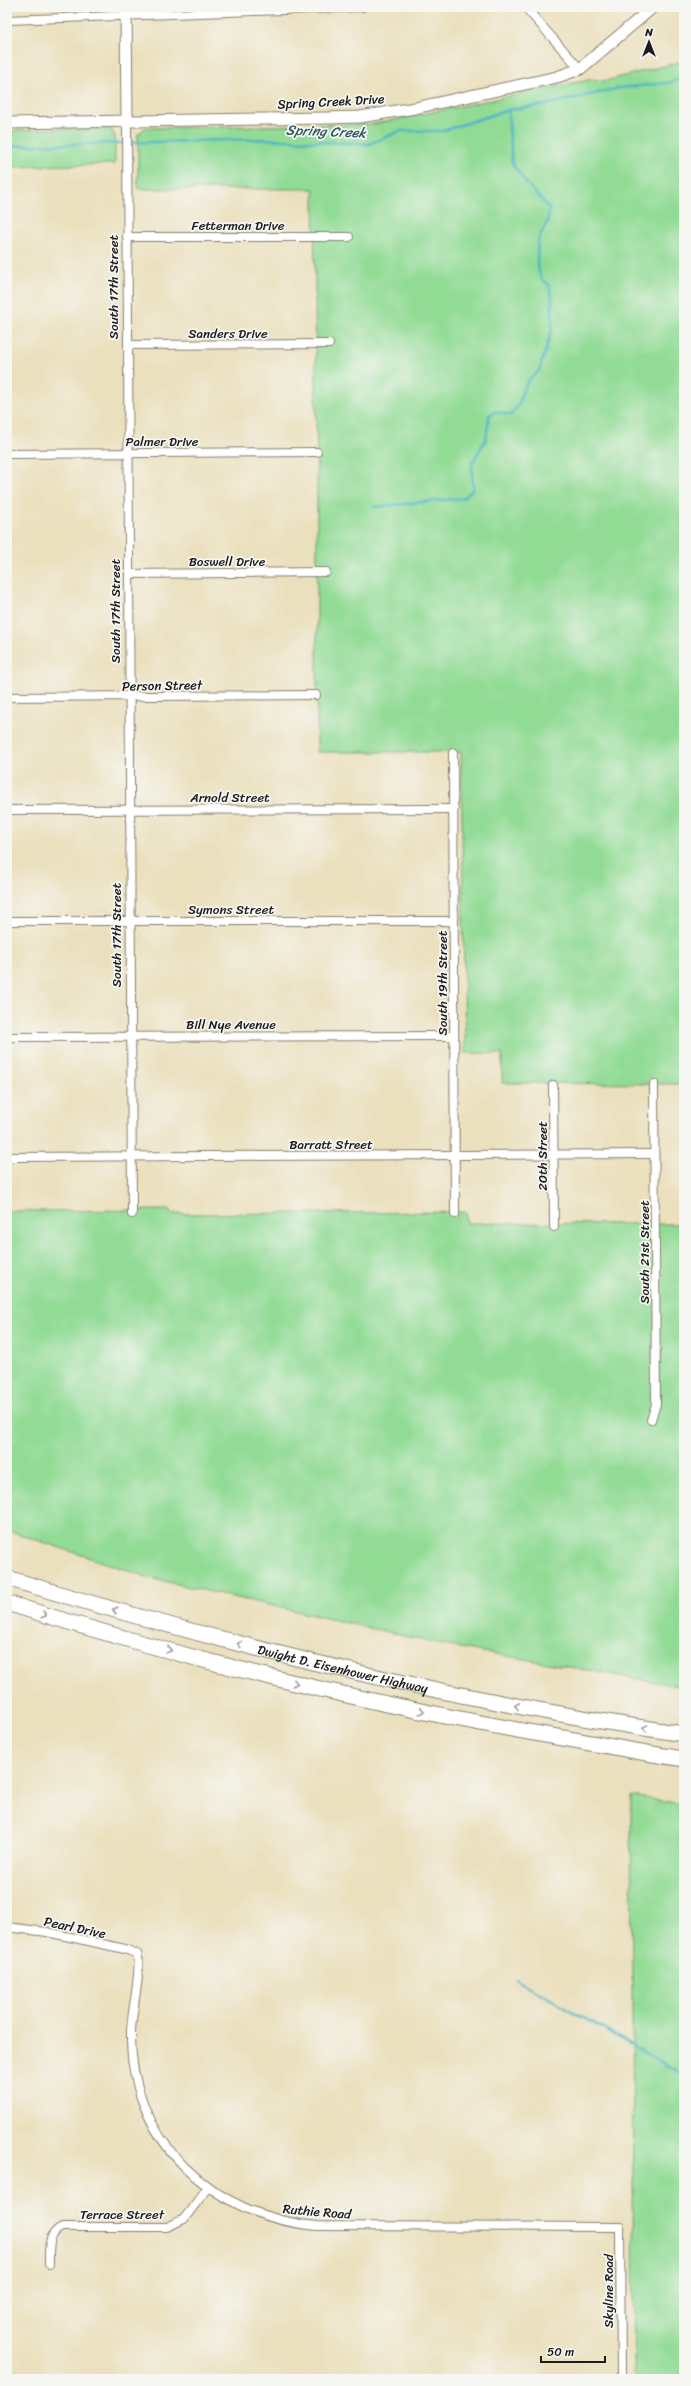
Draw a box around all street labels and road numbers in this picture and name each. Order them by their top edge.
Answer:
street label: Spring Creek Drive [277,87,385,116]
street label: Fetterman Drive [192,214,285,237]
street label: South 17th Street [102,235,125,339]
street label: Sanders Drive [188,322,268,345]
street label: Palmer Drive [126,430,199,453]
street label: Boswell Drive [189,550,266,573]
street label: South 17th Street [104,559,127,663]
street label: Person Street [122,673,203,698]
street label: Arnold Street [189,786,270,809]
street label: South 17th Street [105,883,128,987]
street label: Symons Street [188,898,274,921]
street label: South 19th Street [431,930,454,1035]
street label: Bill Nye Avenue [186,1013,276,1036]
street label: 20th Street [531,1121,554,1191]
street label: Barratt Street [289,1133,373,1156]
street label: South 21st Street [633,1200,656,1304]
street label: Dwight D. Eisenhower Highway [255,1638,431,1700]
street label: Pearl Drive [42,1910,108,1945]
street label: Ruthie Road [282,2197,353,2226]
street label: Terrace Street [80,2203,165,2226]
street label: Skyline Road [597,2253,620,2328]

